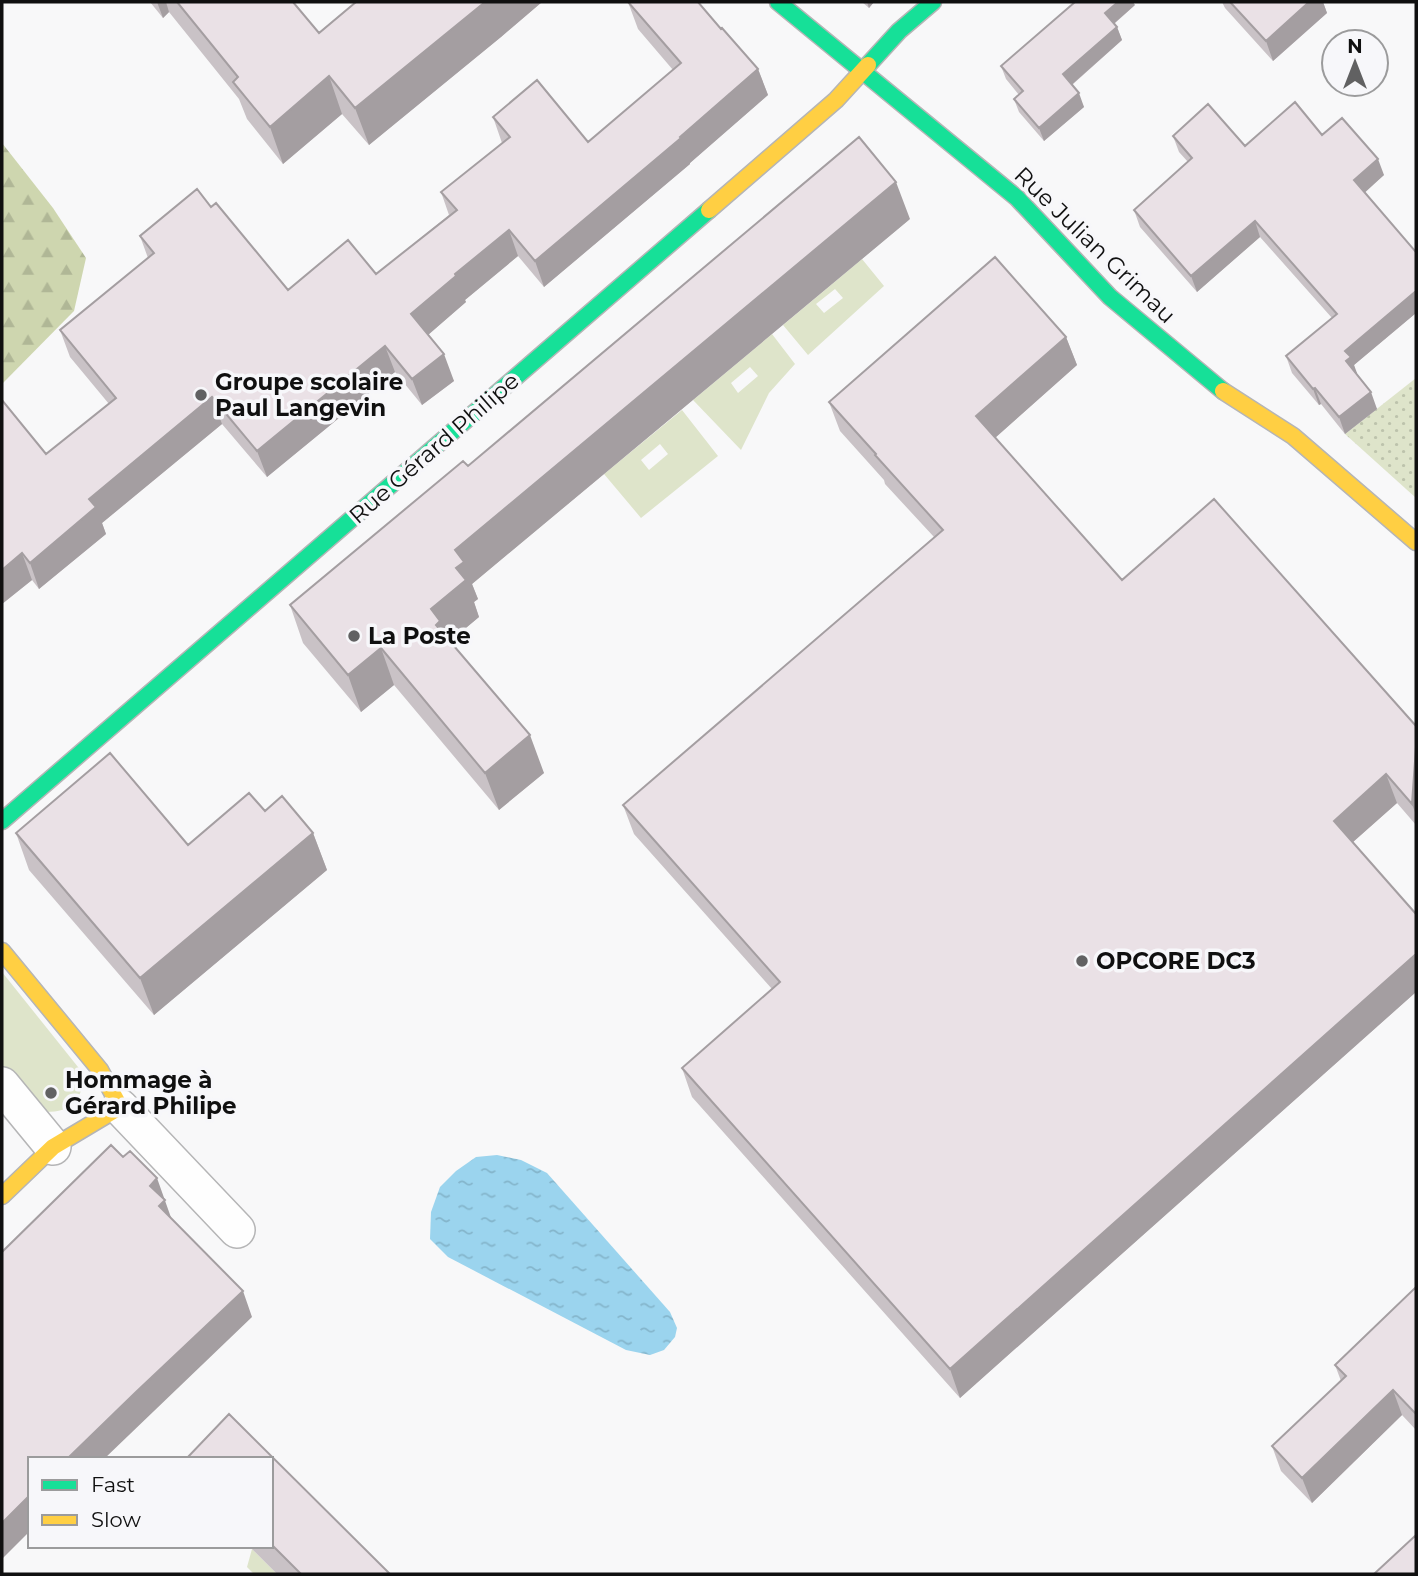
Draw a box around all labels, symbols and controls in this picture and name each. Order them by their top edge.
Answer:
north arrow [1320,28,1390,98]
text: N [1347,35,1363,58]
street label: Rue Julian Grimau [1009,161,1181,329]
street label: Rue Gérard Philipe [343,367,525,529]
place label: Groupe scolaire Paul Langevin [215,368,403,422]
marker: Groupe scolaire Paul Langevin [193,387,209,403]
place label: La Poste [368,622,471,650]
marker: La Poste [346,628,362,644]
place label: OPCORE DC3 [1096,947,1256,975]
marker: OPCORE DC3 [1074,953,1090,969]
place label: Hommage à Gérard Philipe [65,1066,236,1120]
marker: Hommage à Gérard Philipe [43,1085,59,1101]
legend [28,1457,273,1548]
text: Fast [91,1472,135,1497]
text: Slow [91,1507,141,1532]

